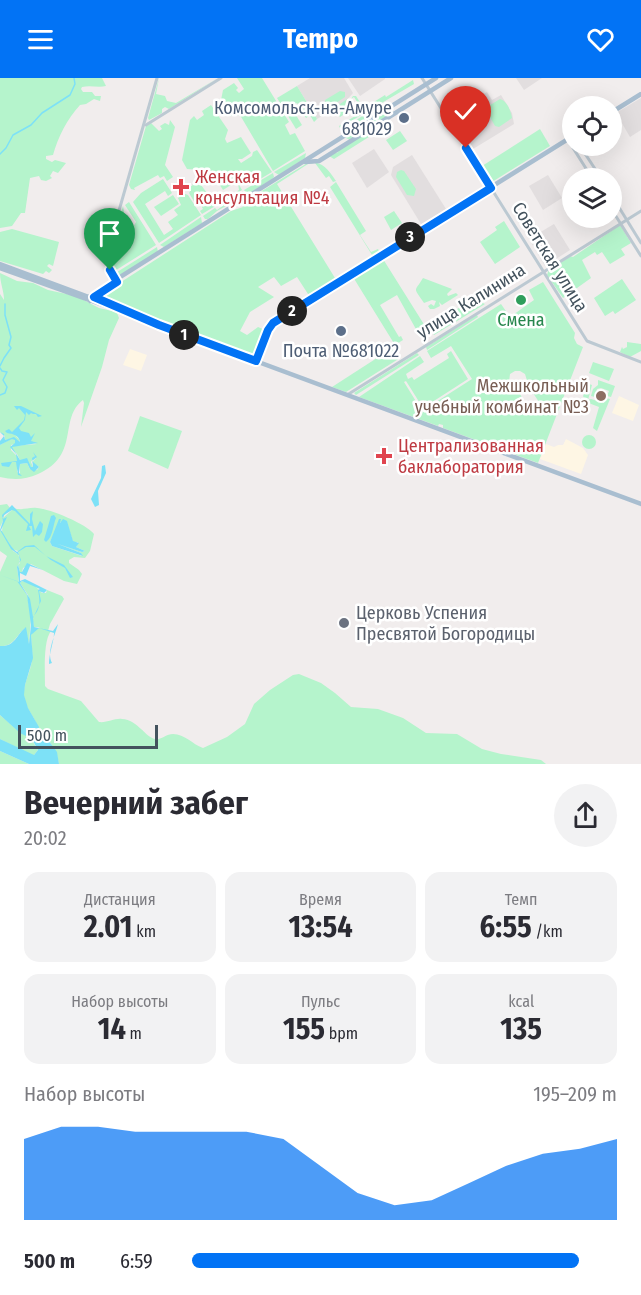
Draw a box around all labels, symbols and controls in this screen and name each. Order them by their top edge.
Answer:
icon: menu [24,23,57,56]
text: Tempo [283,23,358,55]
icon: heart [584,23,617,56]
pin [440,86,491,148]
icon: check [449,95,482,128]
map controls [562,96,622,228]
button: locate [562,96,622,156]
place label: Комсомольск-на-Амуре 681029 [214,97,392,140]
marker: Комсомольск-на-Амуре 681029 [397,111,411,125]
place label: Женская консультация №4 [195,166,330,209]
button: layers [562,168,622,228]
marker: Женская консультация №4 [172,178,190,196]
street label: Советская улица [507,198,593,316]
pin [84,208,135,270]
icon: arrive [93,217,126,250]
pin: 3 [395,222,425,252]
text: 3 [406,227,414,246]
street label: улица Калинина [412,259,530,343]
marker: Смена [514,293,528,307]
pin: 2 [277,296,307,326]
text: 2 [288,301,296,320]
place label: Смена [497,309,545,331]
pin: 1 [169,320,199,350]
marker: Почта №681022 [334,324,348,338]
text: 1 [181,325,187,344]
place label: Почта №681022 [283,340,399,362]
place label: Межшкольный учебный комбинат №3 [415,375,589,418]
marker: Межшкольный учебный комбинат №3 [594,389,608,403]
place label: Централизованная баклаборатория [398,435,544,478]
marker: Централизованная баклаборатория [375,447,393,465]
place label: Церковь Успения Пресвятой Богородицы [356,602,535,645]
marker: Церковь Успения Пресвятой Богородицы [337,616,351,630]
scale bar [18,722,158,750]
text: 500 m [27,726,67,745]
text: Вечерний забег [24,783,248,823]
button: share [554,784,617,847]
text: 20:02 [24,826,67,850]
text: Дистанция [84,890,156,909]
text: Время [299,890,342,909]
text: Темп [505,890,537,909]
text: 2.01 [84,909,132,945]
text: 13:54 [288,909,353,945]
text: 6:55 [480,909,532,945]
text: km [132,922,156,941]
text: /km [532,922,563,941]
text: Набор высоты [71,992,168,1011]
text: Пульс [301,992,340,1011]
text: kcal [508,992,534,1011]
text: 14 [98,1011,126,1047]
text: 155 [283,1011,325,1047]
text: 135 [500,1011,542,1047]
text: m [126,1024,142,1043]
text: bpm [325,1024,358,1043]
text: Набор высоты [24,1082,145,1106]
text: 195–209 m [533,1082,617,1106]
text: 500 m [24,1249,75,1273]
text: 6:59 [120,1249,153,1273]

